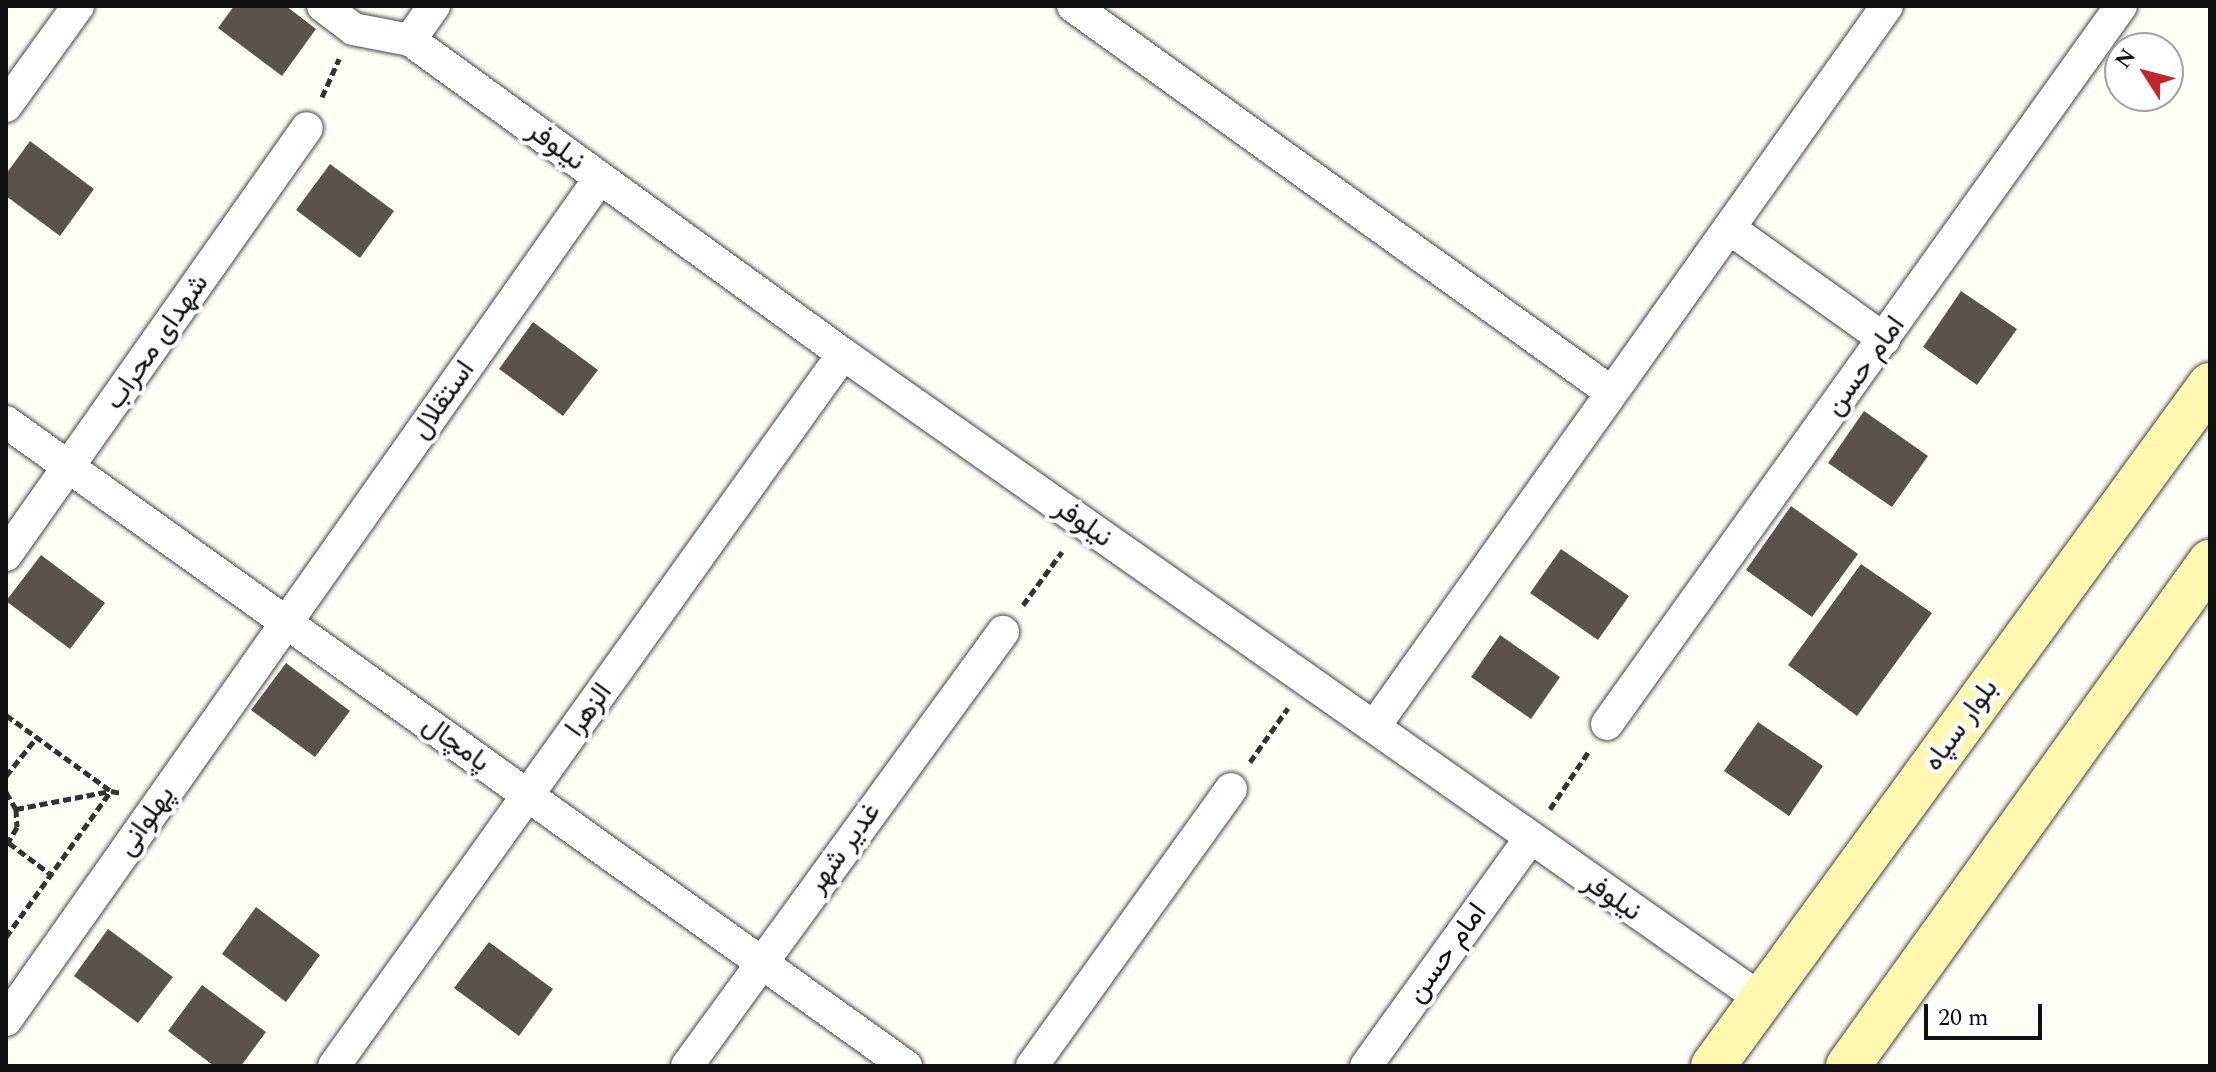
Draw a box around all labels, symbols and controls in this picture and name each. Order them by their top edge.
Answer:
north arrow [2104,32,2184,112]
text: N [2107,42,2144,76]
street label: نیلوفر [521,114,591,178]
street label: شهدای محراب [98,268,216,416]
street label: امام حسن [1818,310,1912,422]
street label: استقلال [404,354,482,446]
street label: نیلوفر [1048,491,1118,555]
street label: بلوار سپاه [1916,673,2006,777]
street label: الزهرا [558,677,620,743]
street label: پامچال [416,708,496,780]
street label: پهلوانی [110,779,182,863]
street label: غدیر شهر [800,796,888,900]
street label: نیلوفر [1576,865,1648,929]
street label: امام حسن [1400,897,1494,1009]
scale bar [1928,988,2046,1038]
text: 20 m [1938,1000,1989,1036]

